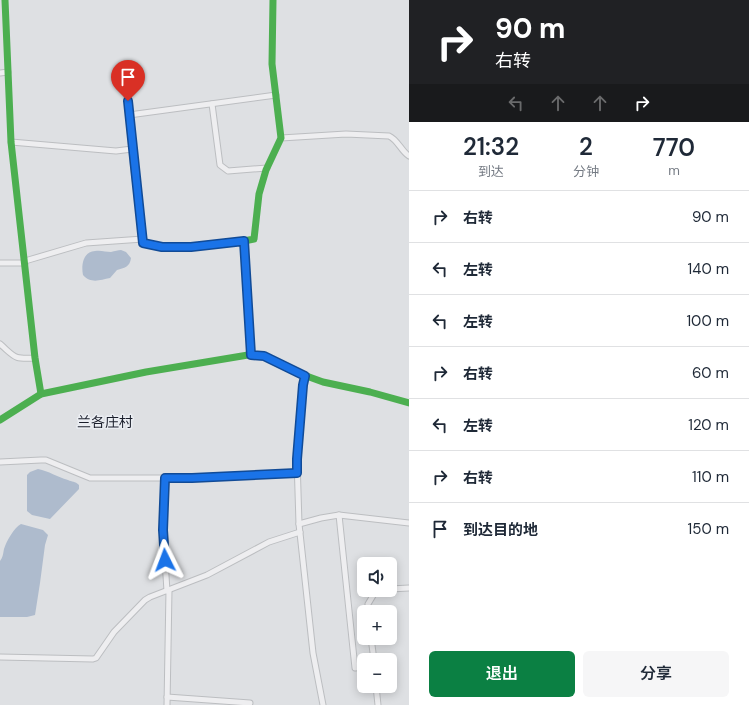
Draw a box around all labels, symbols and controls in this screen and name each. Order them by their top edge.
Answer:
text: 90 m [495,10,565,47]
icon: right [429,16,481,68]
text: 右转 [495,49,531,73]
pin [111,60,145,101]
icon: arrive [117,66,139,88]
icon: left [505,92,527,114]
icon: ahead [547,92,569,114]
icon: ahead [589,92,611,114]
icon: right [631,92,653,114]
text: 21:32 [463,131,519,162]
text: 2 [579,131,593,162]
text: 770 [653,132,695,163]
text: m [668,162,680,179]
text: 到达 [478,163,504,180]
text: 分钟 [573,163,599,180]
icon: right [429,206,451,228]
text: 90 m [692,207,729,227]
text: 右转 [463,208,493,228]
icon: left [429,258,451,280]
text: 140 m [688,259,729,279]
text: 左转 [463,260,493,280]
icon: left [429,310,451,332]
text: 100 m [686,311,729,331]
text: 左转 [463,312,493,332]
icon: right [429,362,451,384]
text: 60 m [692,363,729,383]
text: 右转 [463,364,493,384]
district label: 兰各庄村 [77,413,133,431]
icon: left [429,414,451,436]
text: 120 m [688,415,729,435]
text: 左转 [463,416,493,436]
icon: right [429,466,451,488]
text: 110 m [692,467,729,487]
text: 右转 [463,468,493,488]
icon: arrive [429,518,451,540]
text: 150 m [688,519,729,539]
text: 到达目的地 [463,520,538,540]
position arrow [144,539,186,581]
map controls [357,557,397,693]
button: sound [357,557,397,597]
button: + [357,605,397,645]
button: 退出 [429,651,575,697]
button: 分享 [583,651,729,697]
button: − [357,653,397,693]

